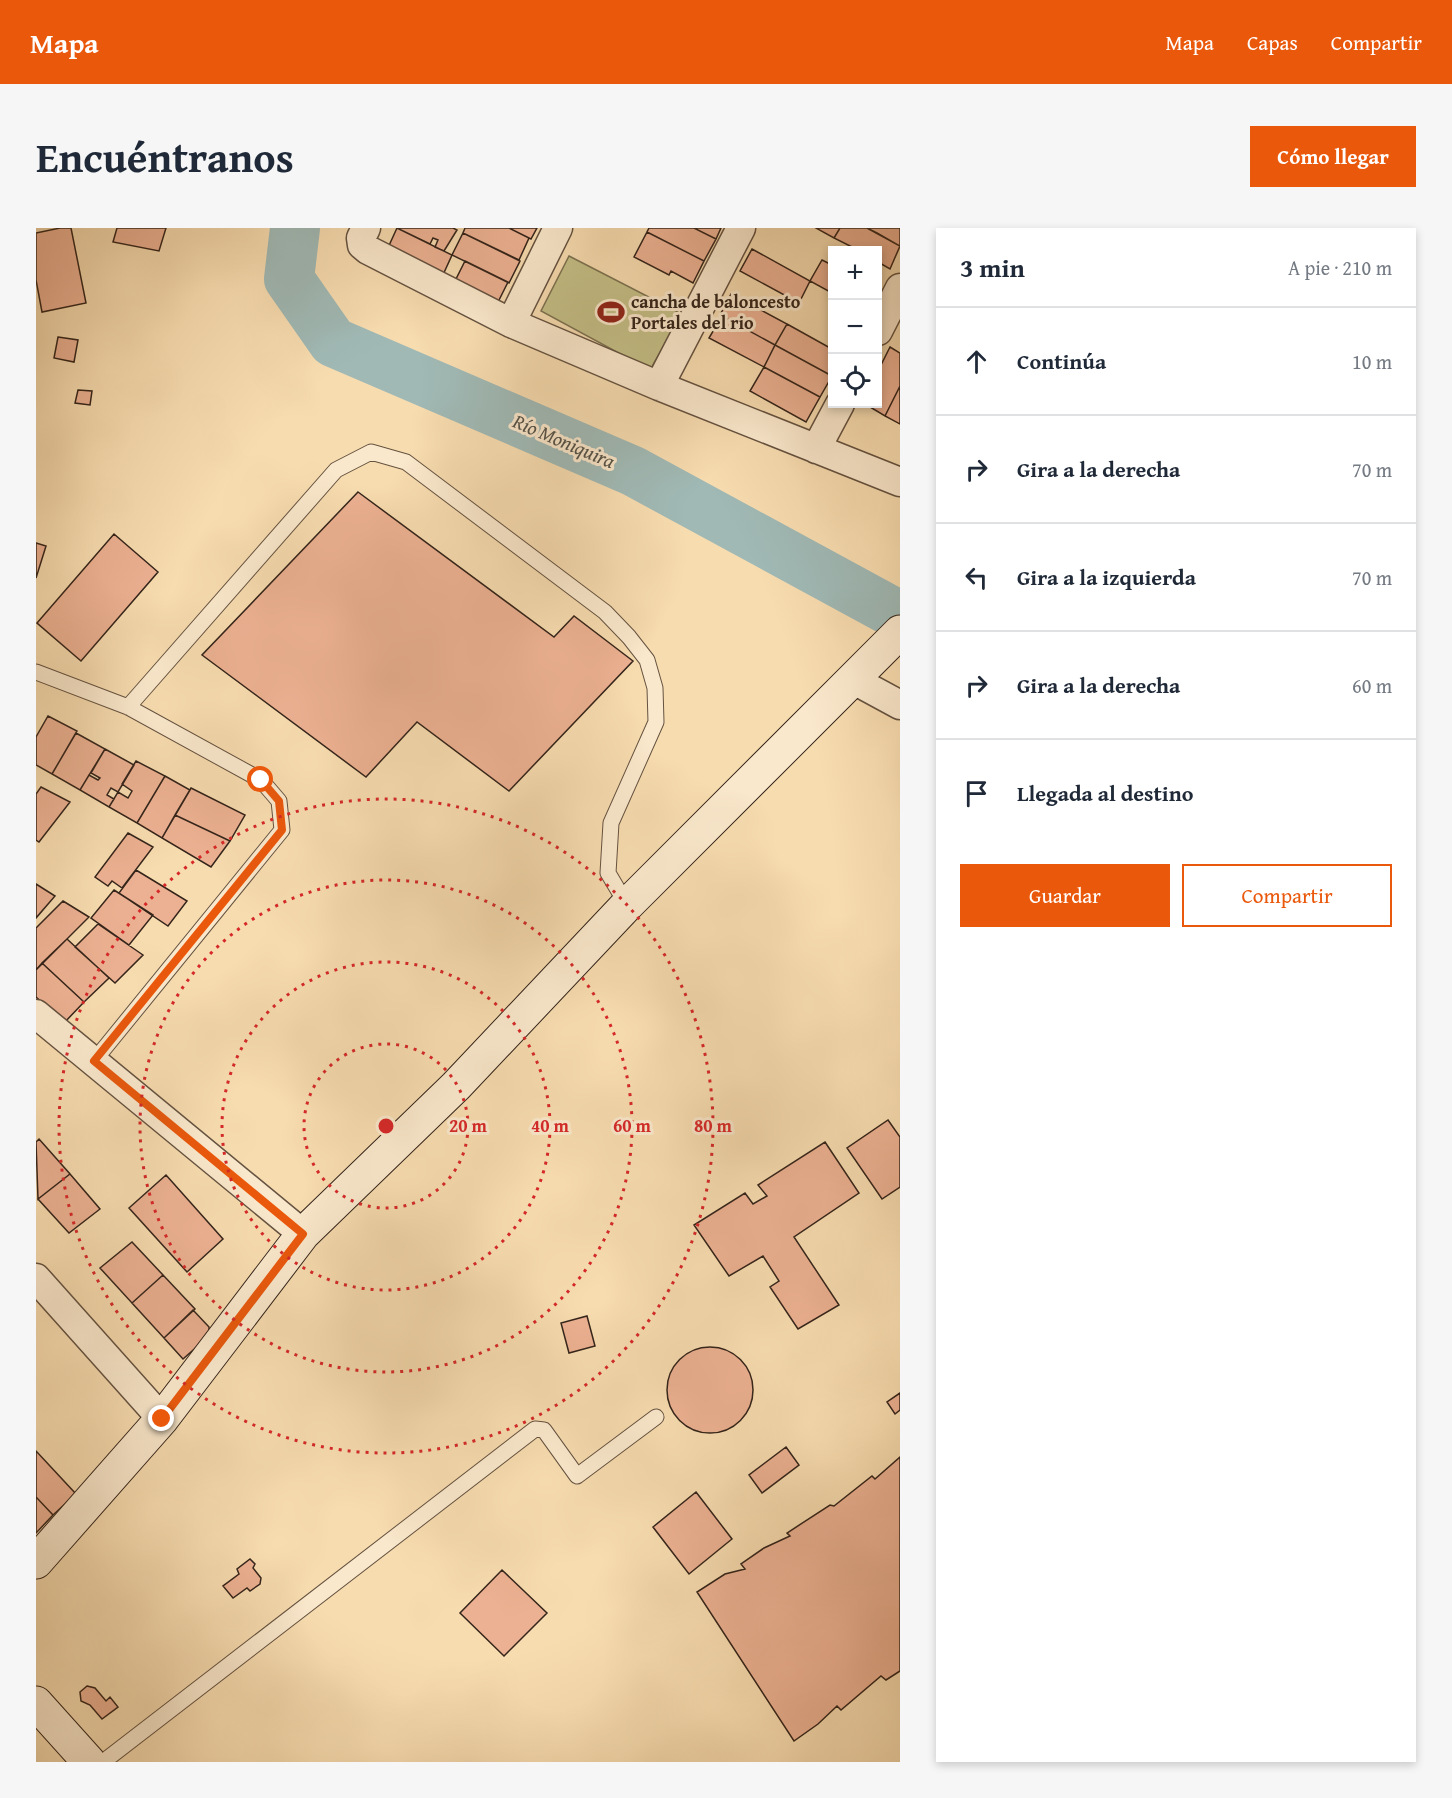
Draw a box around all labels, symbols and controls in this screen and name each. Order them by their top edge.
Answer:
text: Mapa [30,22,99,63]
text: Mapa [1165,27,1214,58]
text: Capas [1247,27,1298,58]
text: Compartir [1331,27,1422,58]
text: Encuéntranos [36,126,294,187]
button: Cómo llegar [1250,126,1416,187]
map controls [828,246,882,408]
button: + [828,246,882,300]
text: 3 min [960,248,1025,287]
text: A pie · 210 m [1288,253,1392,282]
place label: cancha de baloncesto Portales del rio [631,288,801,336]
sports icon: cancha de baloncesto Portales del rio [596,297,626,327]
button: − [828,300,882,354]
icon: ahead [960,345,993,378]
text: Continúa [1017,345,1106,377]
text: 10 m [1352,347,1392,376]
button: locate [828,354,882,408]
water label: Río Moniquira [508,406,620,475]
icon: right [960,453,993,486]
text: Gira a la derecha [1017,453,1180,485]
text: 70 m [1352,455,1392,484]
icon: left [960,561,993,594]
text: Gira a la izquierda [1017,561,1196,593]
text: 70 m [1352,563,1392,592]
icon: right [960,669,993,702]
text: Gira a la derecha [1017,669,1180,701]
text: 60 m [1352,671,1392,700]
route start [247,766,273,792]
icon: arrive [960,777,993,810]
text: Llegada al destino [1017,777,1193,809]
button: Guardar [960,864,1170,927]
button: Compartir [1182,864,1392,927]
text: 20 m [449,1112,488,1139]
text: 40 m [531,1112,570,1139]
text: 60 m [613,1112,652,1139]
text: 80 m [694,1112,733,1139]
centre of rings [376,1116,396,1136]
route end [148,1405,174,1431]

